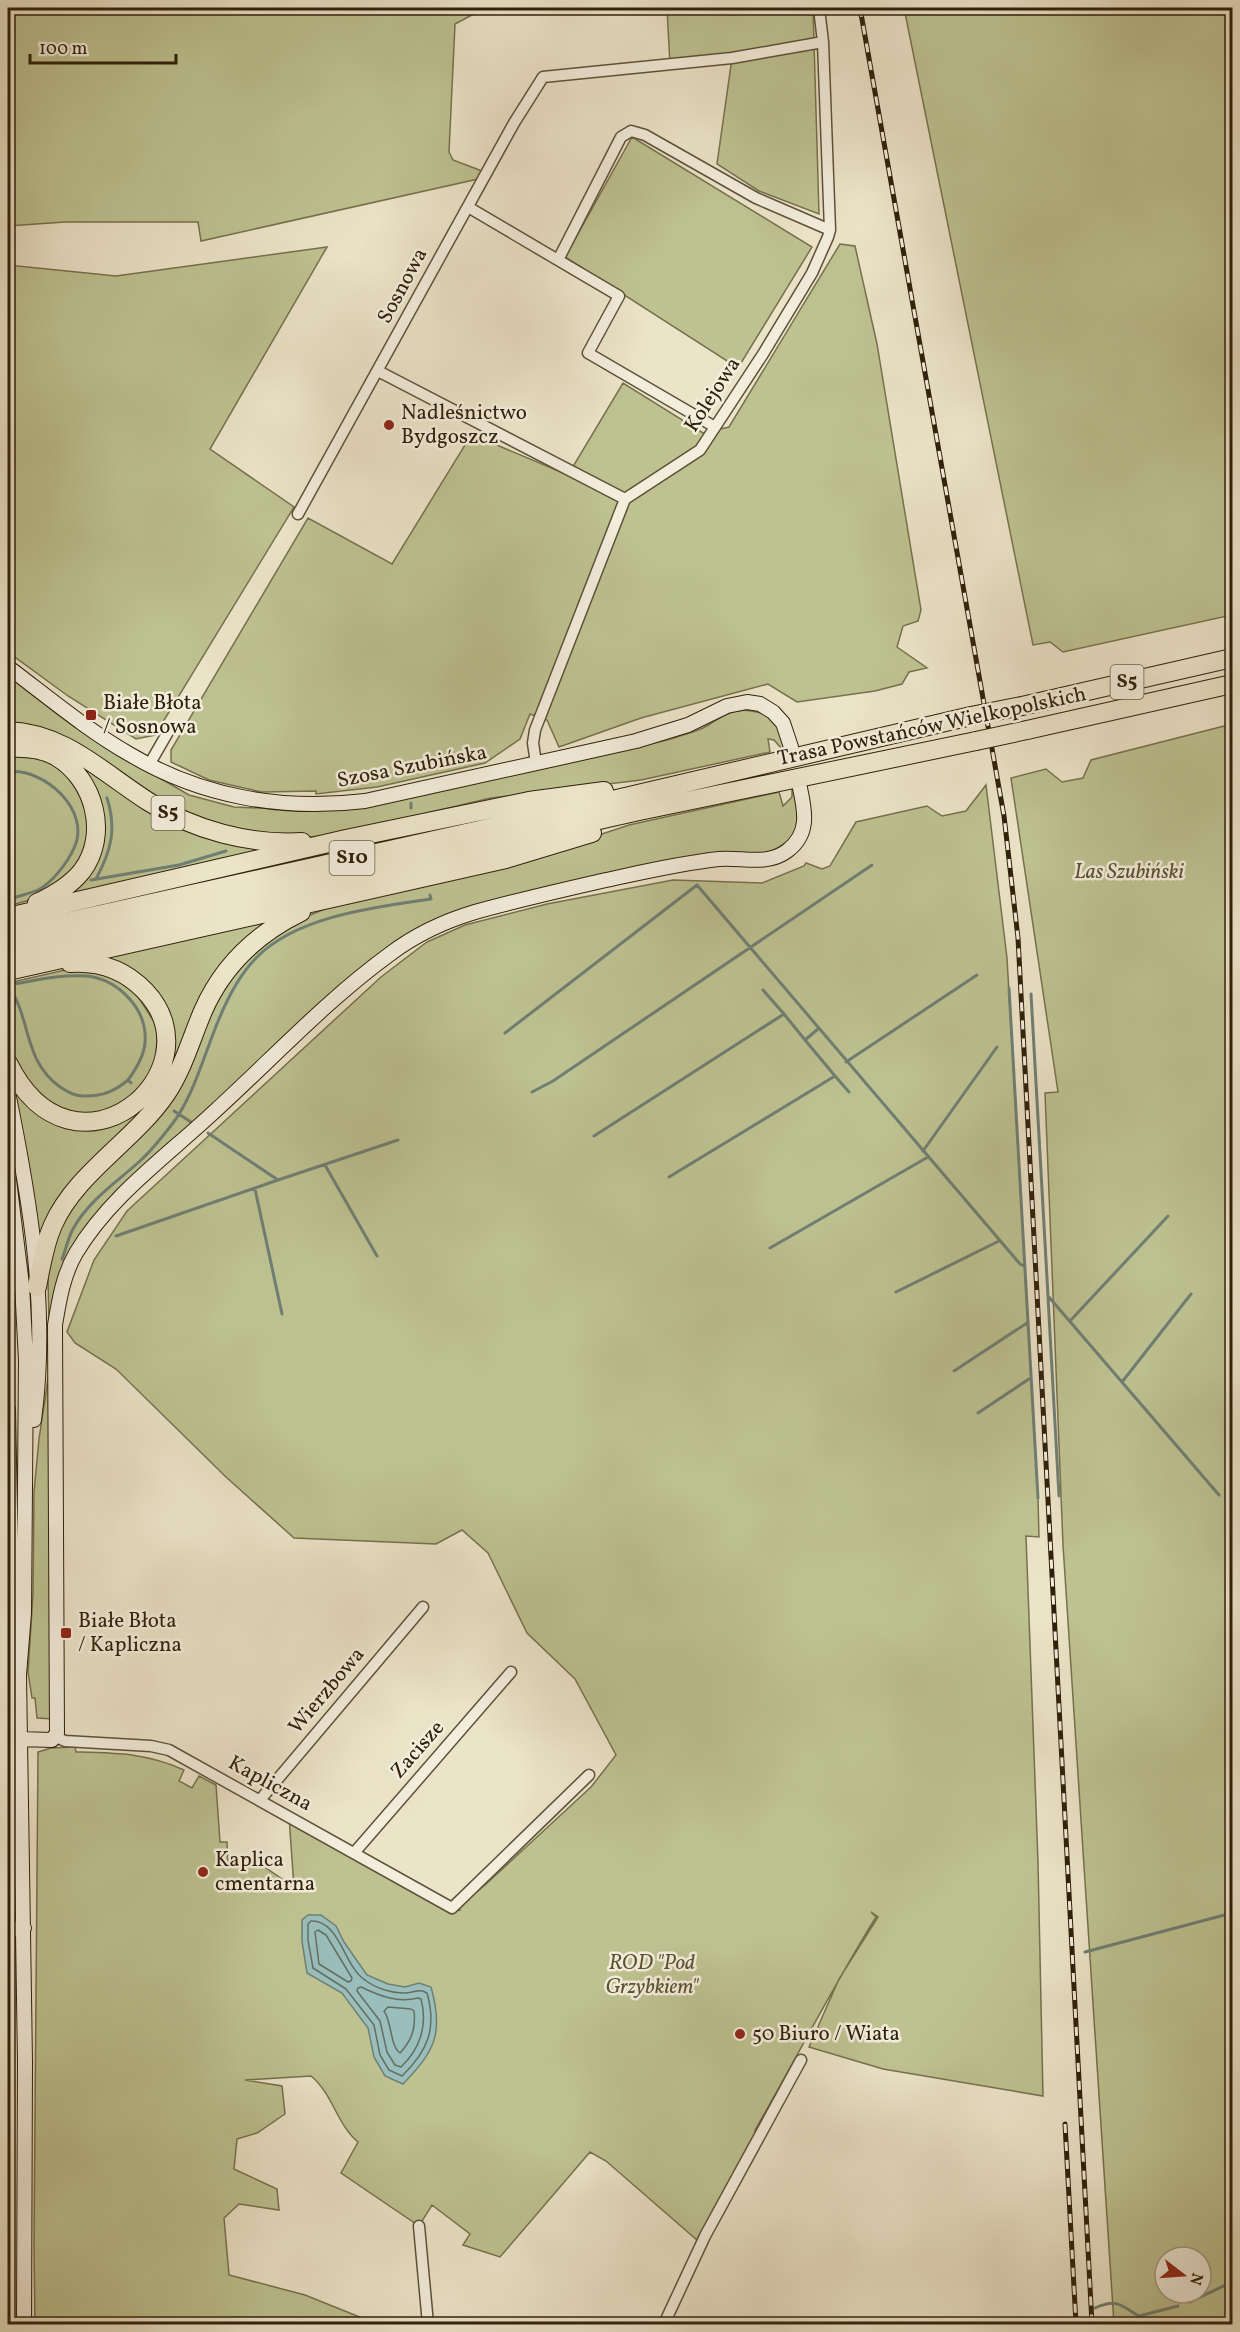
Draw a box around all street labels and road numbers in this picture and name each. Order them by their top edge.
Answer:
street label: Sosnowa [371,243,435,329]
street label: Kolejowa [678,352,748,438]
road number: S5 [1110,665,1144,699]
street label: Trasa Powstańców Wielkopolskich [775,680,1089,774]
street label: Szosa Szubińska [335,738,489,796]
road number: S5 [152,796,184,830]
road number: S10 [330,841,374,875]
street label: Wierzbowa [282,1641,372,1741]
street label: Zacisze [384,1714,452,1786]
street label: Kapliczna [223,1749,317,1819]

